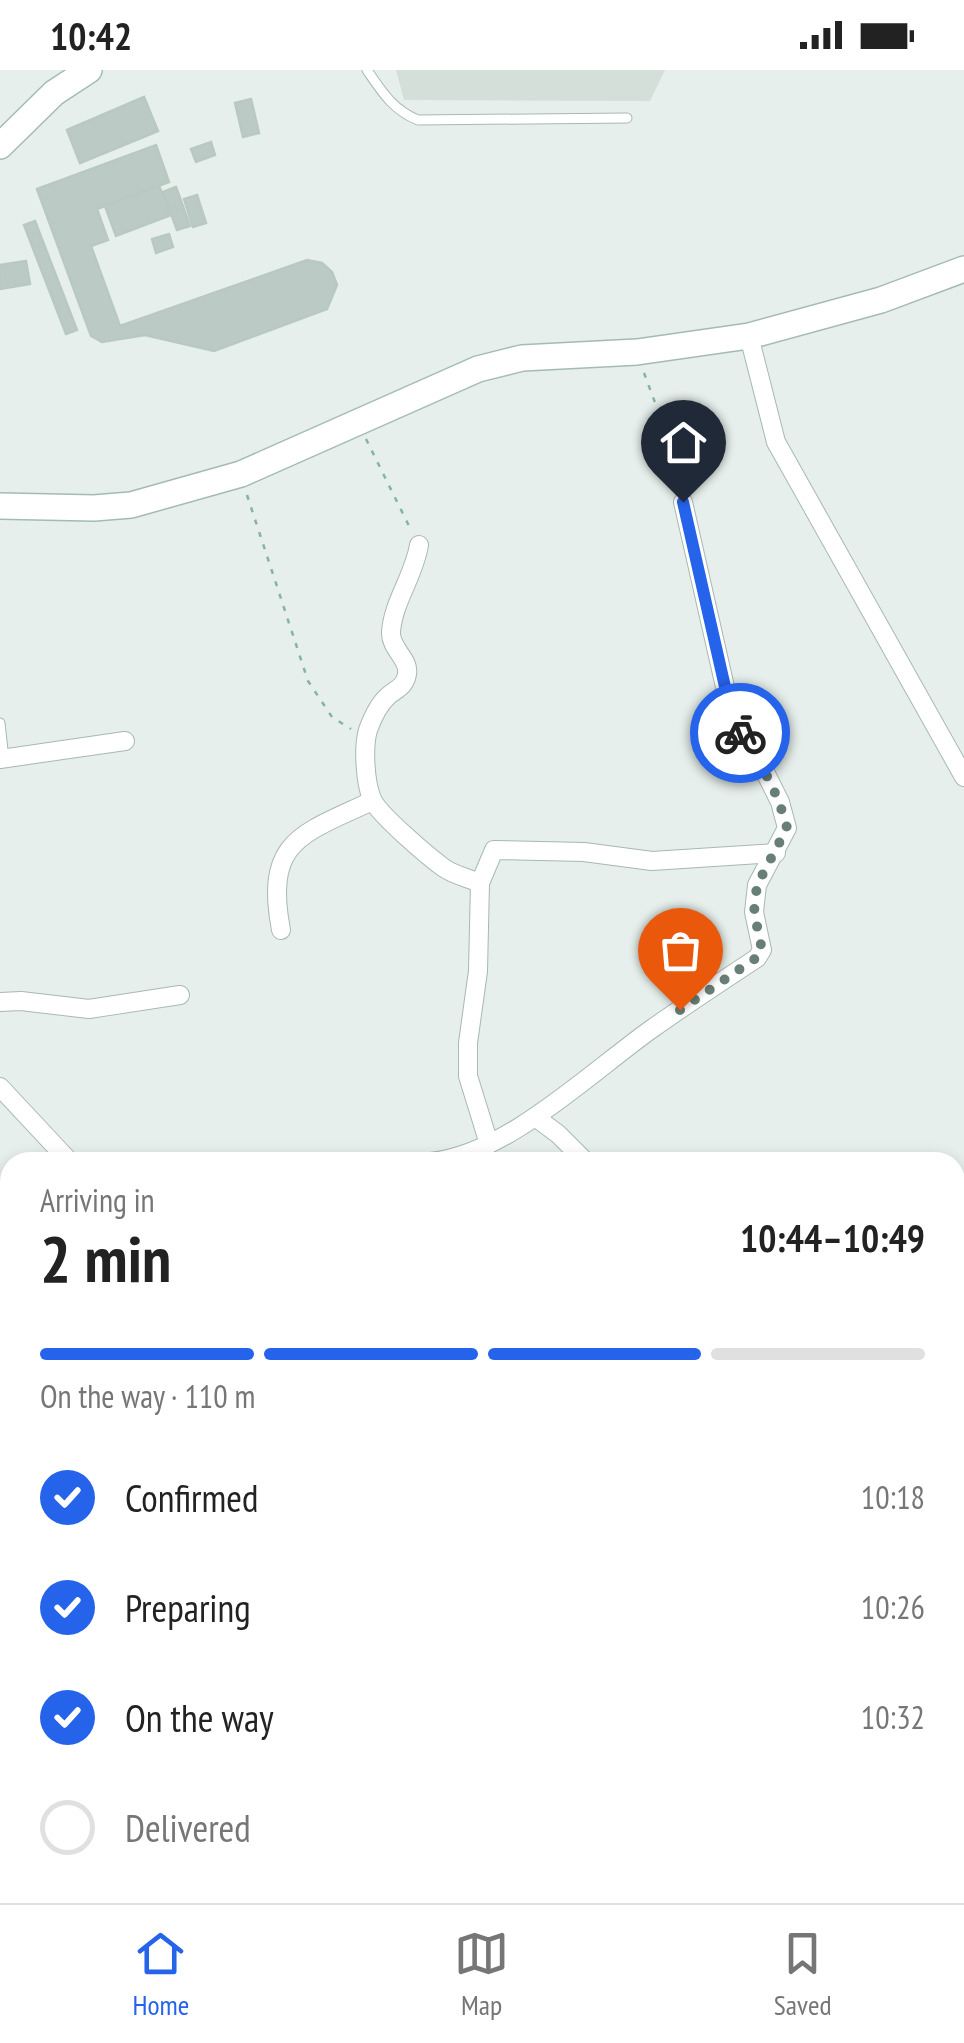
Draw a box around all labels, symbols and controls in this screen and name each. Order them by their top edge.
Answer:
text: 10:42 [50,11,132,60]
pin [641,400,726,503]
icon: home [656,415,711,470]
courier [690,683,790,783]
icon: bike [713,706,768,761]
pin [638,908,723,1011]
icon: bag [653,923,708,978]
text: Arriving in [40,1179,155,1221]
text: 10:44–10:49 [740,1213,925,1262]
text: 2 min [40,1216,171,1300]
text: On the way · 110 m [40,1375,255,1417]
icon: check [40,1470,95,1525]
text: Confirmed [125,1473,258,1522]
text: 10:18 [861,1476,925,1518]
icon: check [40,1580,95,1635]
text: Preparing [125,1583,251,1632]
text: 10:26 [861,1586,925,1628]
icon: check [40,1690,95,1745]
text: On the way [125,1693,273,1742]
text: 10:32 [861,1696,925,1738]
text: Delivered [125,1803,251,1852]
tab: Home [132,1926,189,2023]
tab: Map [454,1926,509,2023]
tab: Saved [774,1926,832,2023]

